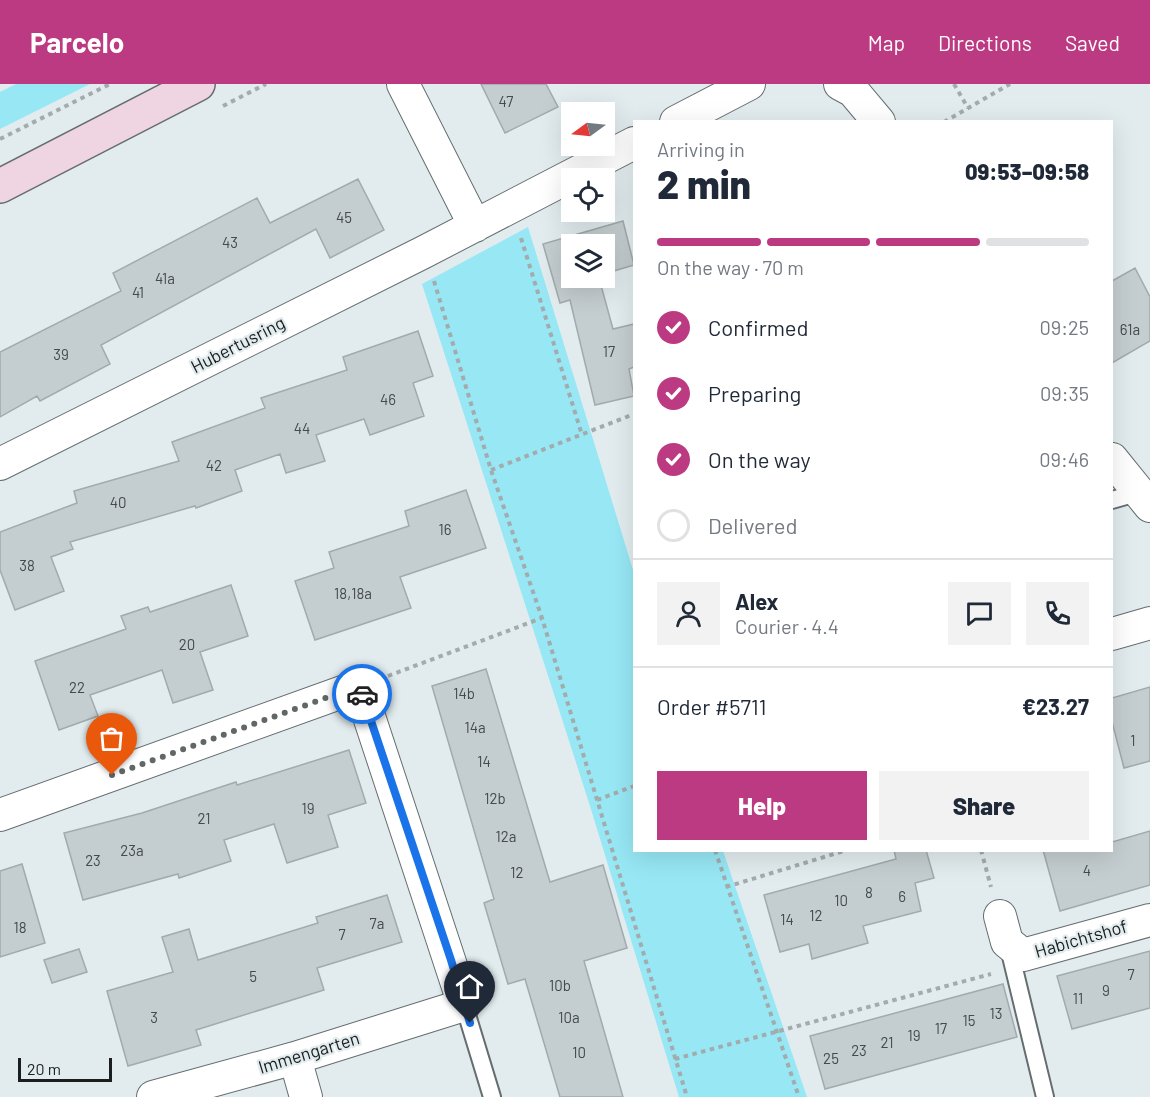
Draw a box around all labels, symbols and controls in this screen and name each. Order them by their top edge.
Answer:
text: Parcelo [30,25,124,59]
text: Map [868,30,905,55]
text: Directions [938,30,1032,55]
text: Saved [1065,30,1120,55]
house number: 47 [499,92,513,110]
north arrow [561,102,615,156]
map controls [561,102,615,288]
text: Arriving in [657,137,745,161]
text: 09:53–09:58 [965,158,1089,184]
text: 2 min [657,160,751,207]
button: locate [561,168,615,222]
house number: 45 [336,208,352,226]
house number: 43 [222,233,238,251]
button: layers [561,234,615,288]
text: On the way · 70 m [657,255,804,279]
house number: 41a [155,269,175,287]
house number: 41 [132,283,144,301]
street label: Hubertusring [187,311,288,377]
icon: check [657,311,690,344]
text: Confirmed [708,314,808,340]
text: 09:25 [1040,315,1089,339]
house number: 61a [1120,320,1140,338]
house number: 17 [603,342,615,360]
house number: 39 [53,345,69,363]
icon: check [657,377,690,410]
text: Preparing [708,380,801,406]
text: 09:35 [1040,381,1089,405]
house number: 46 [380,390,396,408]
house number: 44 [294,419,310,437]
icon: check [657,443,690,476]
text: On the way [708,446,811,472]
text: 09:46 [1039,447,1089,471]
house number: 42 [206,456,222,474]
house number: 40 [110,493,126,511]
text: Delivered [708,512,797,538]
house number: 16 [439,520,451,538]
house number: 38 [19,556,35,574]
button: person [657,582,720,645]
button: chat [948,582,1011,645]
button: phone [1026,582,1089,645]
house number: 18,18a [334,584,372,602]
text: Alex [735,588,778,614]
text: Courier · 4.4 [735,614,839,638]
house number: 20 [179,635,195,653]
courier [332,664,392,724]
house number: 22 [69,678,85,696]
icon: car [346,678,379,711]
house number: 14b [453,684,475,702]
text: Order #5711 [657,693,766,719]
text: €23.27 [1022,693,1089,719]
pin [86,713,137,775]
house number: 14a [464,718,486,736]
icon: bag [95,722,128,755]
house number: 1 [1130,731,1136,749]
house number: 14 [477,752,491,770]
button: Help [657,771,867,840]
button: Share [879,771,1089,840]
house number: 12b [484,789,506,807]
house number: 19 [301,799,315,817]
house number: 21 [197,809,211,827]
house number: 12a [496,827,516,845]
house number: 23a [120,841,144,859]
house number: 23 [85,851,101,869]
house number: 4 [1083,861,1091,879]
house number: 12 [510,863,524,881]
house number: 8 [865,883,873,901]
house number: 6 [898,887,906,905]
house number: 10 [834,891,848,909]
house number: 12 [809,906,823,924]
house number: 14 [780,910,794,928]
house number: 7a [370,914,384,932]
street label: Habichtshof [1032,914,1130,962]
house number: 18 [13,918,27,936]
house number: 7 [338,925,346,943]
pin [444,961,495,1023]
house number: 7 [1127,965,1135,983]
house number: 5 [249,967,257,985]
icon: home [453,970,486,1003]
house number: 10b [549,976,571,994]
house number: 9 [1102,981,1110,999]
house number: 11 [1073,989,1083,1007]
house number: 13 [990,1004,1002,1022]
house number: 3 [150,1008,158,1026]
house number: 10a [558,1008,580,1026]
house number: 15 [963,1011,975,1029]
house number: 17 [935,1019,947,1037]
street label: Immengarten [255,1026,362,1078]
house number: 19 [907,1026,921,1044]
house number: 21 [880,1033,894,1051]
house number: 23 [851,1041,867,1059]
house number: 10 [572,1043,586,1061]
house number: 25 [823,1049,839,1067]
scale bar [18,1055,112,1082]
text: 20 m [27,1059,61,1078]

